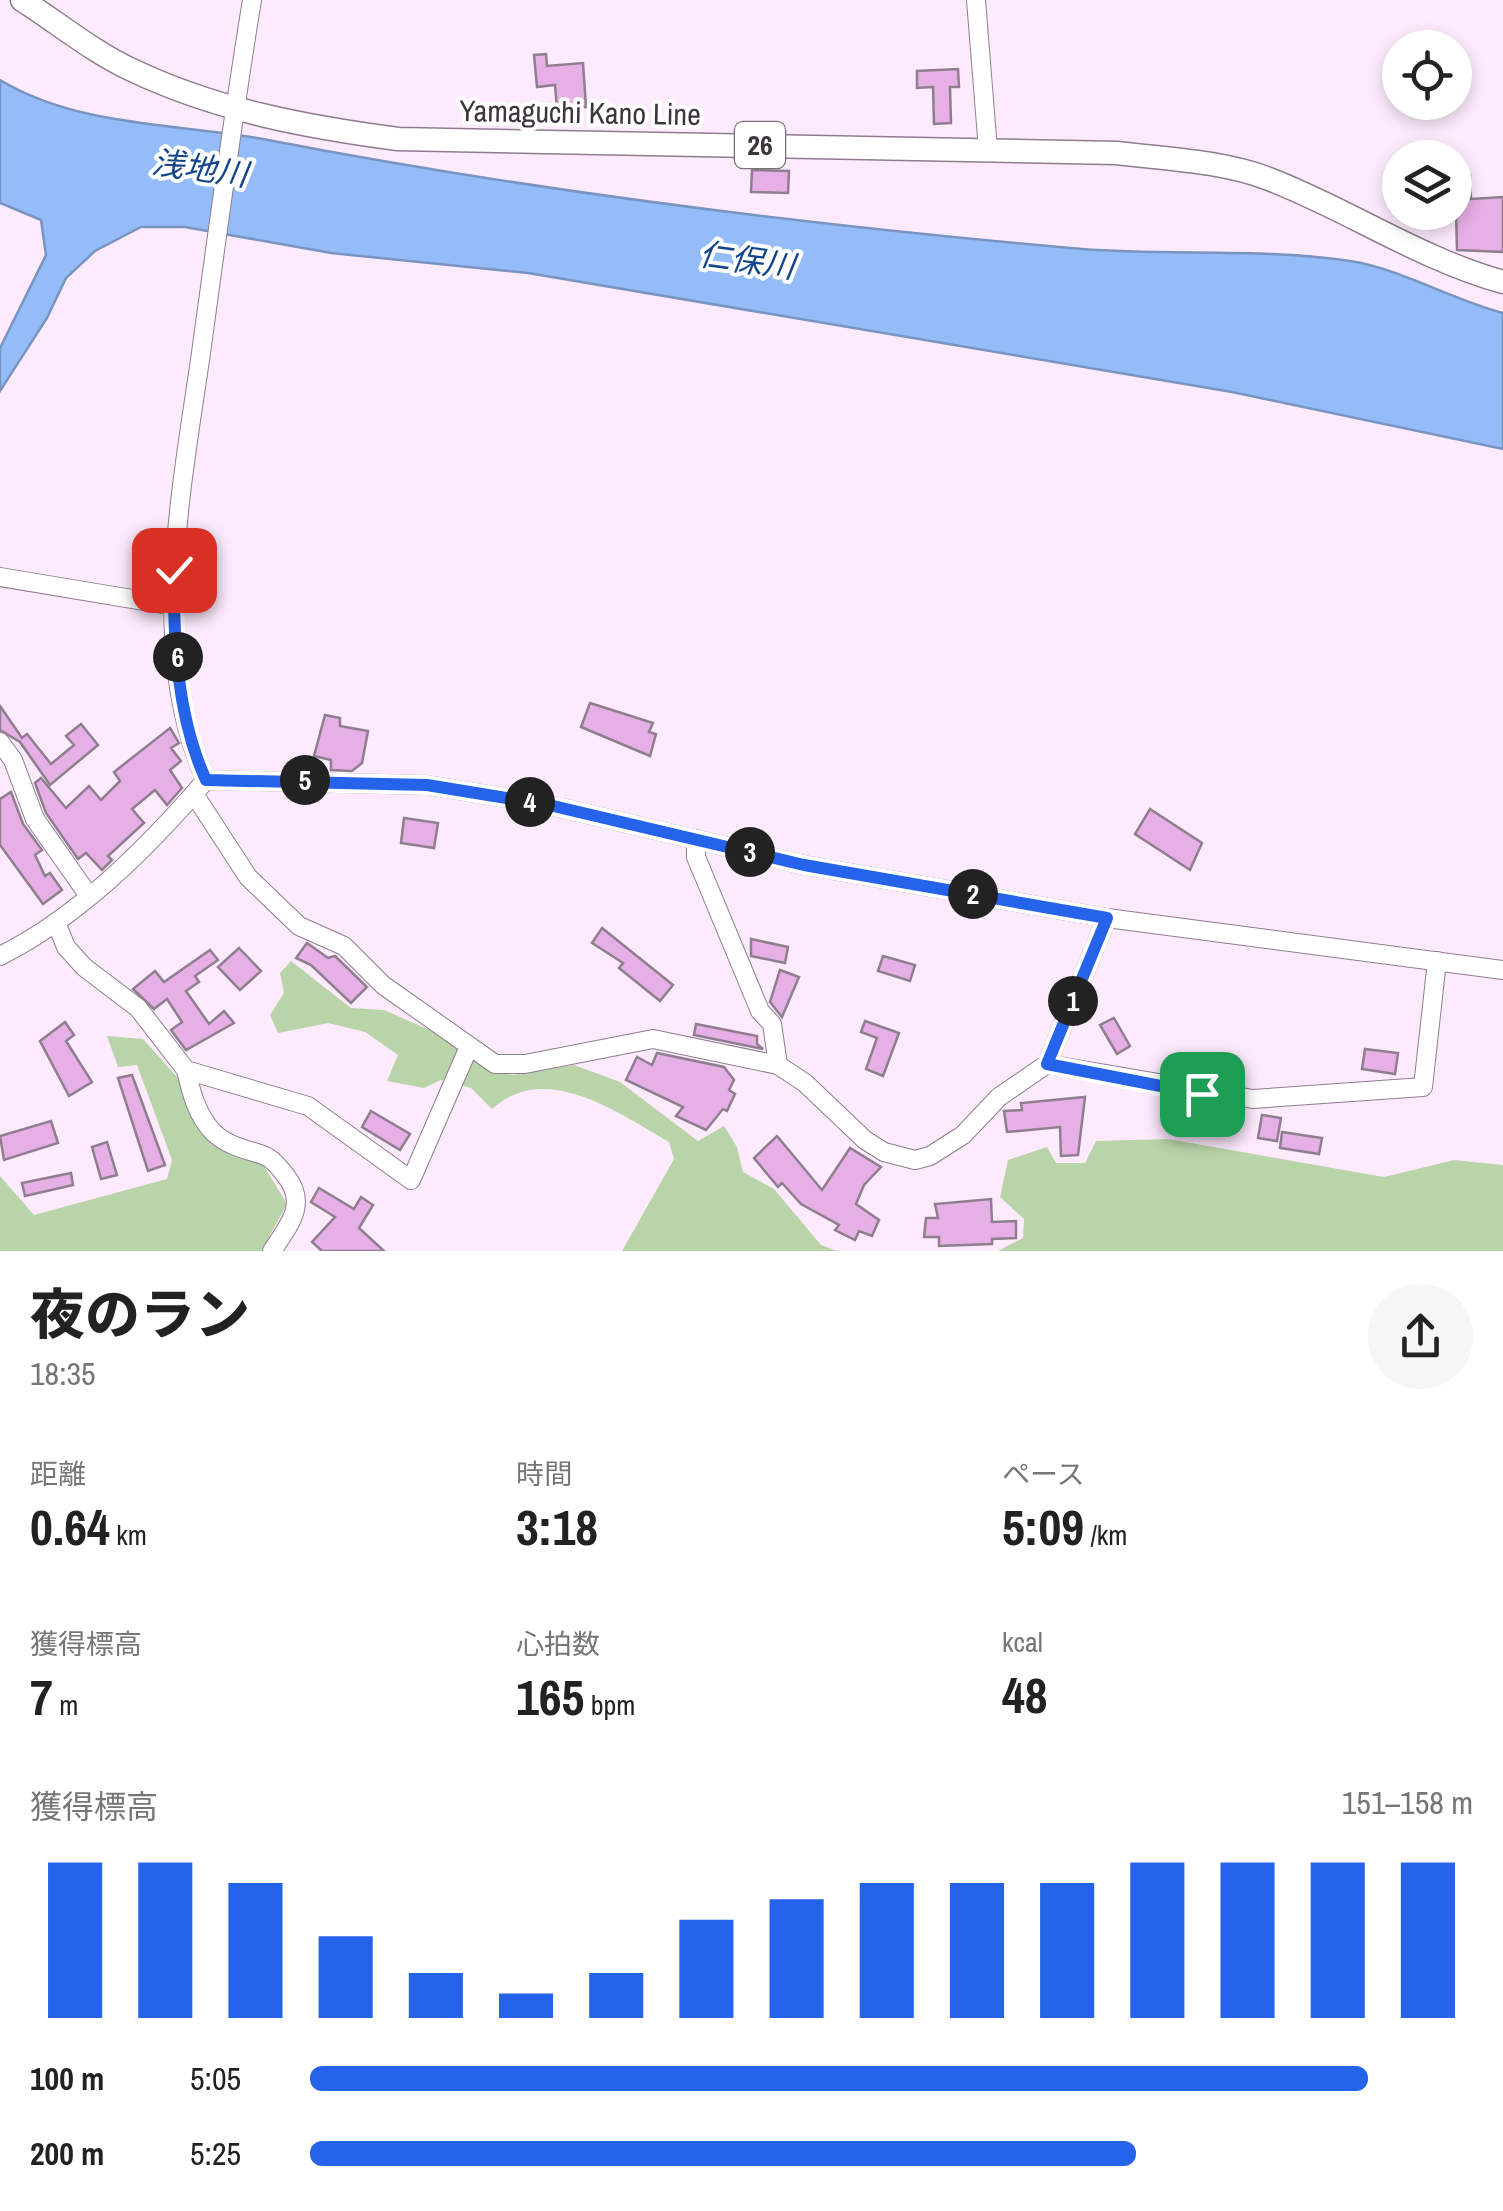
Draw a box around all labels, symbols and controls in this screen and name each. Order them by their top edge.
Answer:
map controls [1382,30,1472,230]
button: locate [1382,30,1472,120]
street label: Yamaguchi Kano Line [459,90,701,134]
road number: 26 [735,122,785,168]
water label: 浅地川 [149,140,253,196]
button: layers [1382,140,1472,230]
water label: 仁保川 [696,232,800,288]
pin [132,528,217,613]
icon: check [147,543,202,598]
pin: 6 [153,632,203,682]
text: 6 [172,638,184,676]
pin: 5 [280,755,330,805]
text: 5 [299,761,311,799]
pin: 4 [505,777,555,827]
text: 4 [524,783,536,821]
pin: 3 [725,827,775,877]
text: 3 [744,833,756,871]
pin: 2 [948,869,998,919]
text: 2 [967,875,979,913]
pin: 1 [1048,976,1098,1026]
text: 1 [1067,982,1079,1020]
pin [1160,1052,1245,1137]
icon: arrive [1175,1067,1230,1122]
text: 夜のラン [30,1277,250,1351]
button: share [1368,1284,1473,1389]
text: 18:35 [30,1352,96,1395]
text: 距離 [30,1455,86,1493]
text: 時間 [516,1455,572,1493]
text: ペース [1002,1455,1085,1493]
text: 0.64 [30,1493,110,1561]
text: 3:18 [516,1493,598,1561]
text: 5:09 [1002,1493,1084,1561]
text: km [110,1516,147,1554]
text: /km [1084,1516,1127,1554]
text: kcal [1002,1623,1043,1661]
text: 獲得標高 [30,1625,142,1663]
text: 心拍数 [516,1625,600,1663]
text: 48 [1002,1661,1048,1729]
text: 7 [30,1663,53,1731]
text: 165 [516,1663,584,1731]
text: m [53,1686,78,1724]
text: bpm [584,1686,635,1724]
text: 151–158 m [1342,1781,1473,1824]
text: 獲得標高 [30,1785,158,1828]
text: 100 m [30,2057,104,2100]
text: 5:05 [190,2057,241,2100]
text: 200 m [30,2132,104,2175]
text: 5:25 [190,2132,241,2175]

